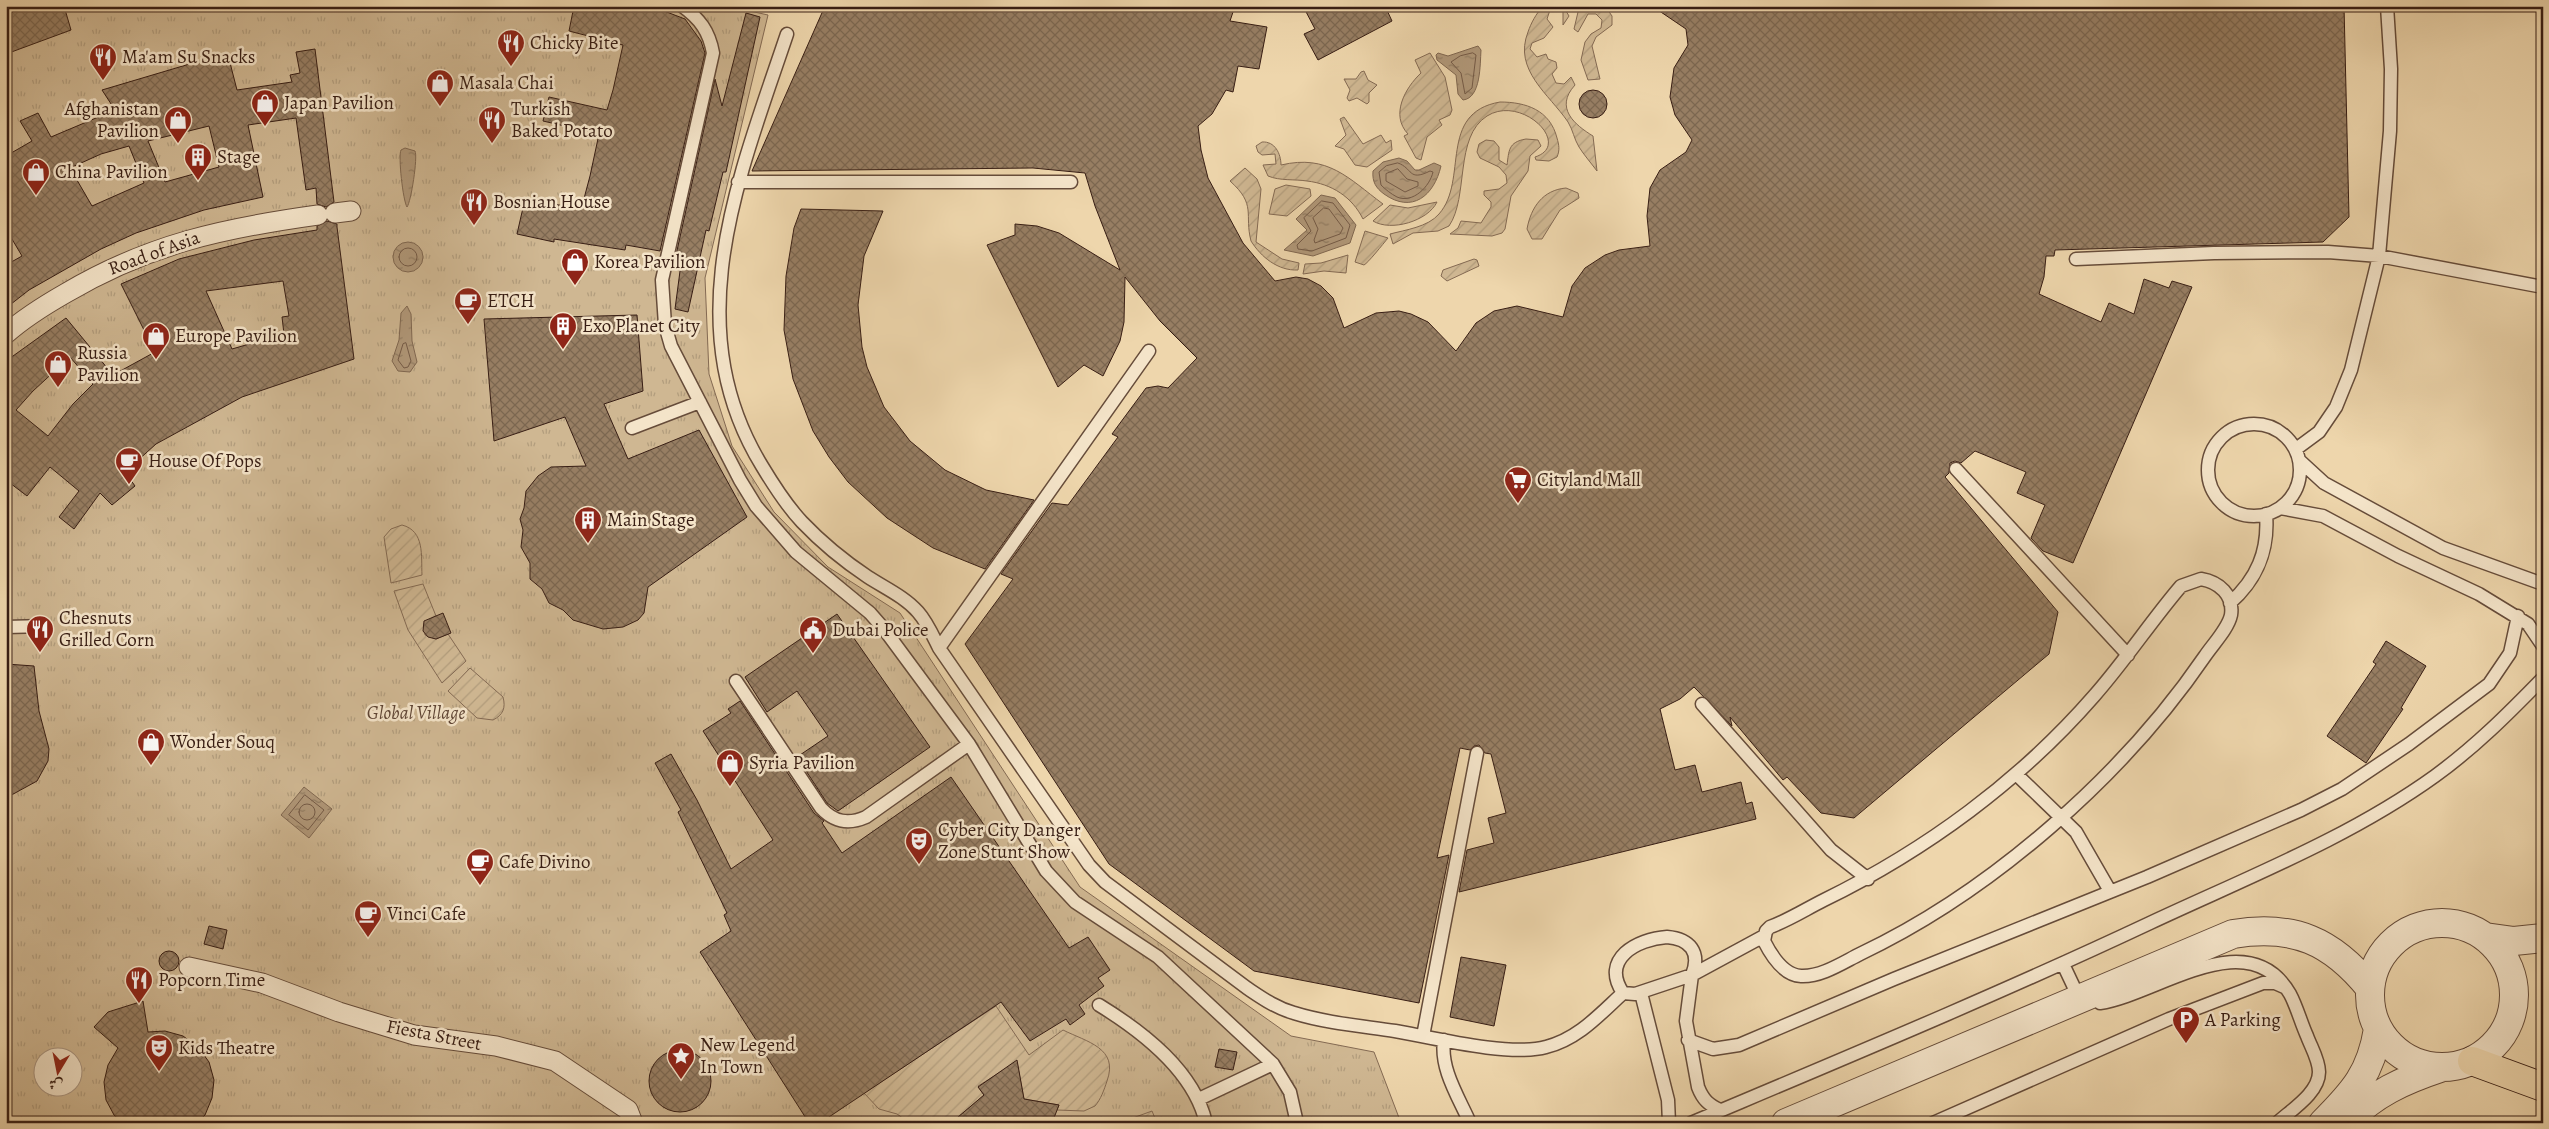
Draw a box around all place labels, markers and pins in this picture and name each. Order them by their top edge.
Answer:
restaurant icon: Chicky Bite [496,28,526,67]
place label: Chicky Bite [530,30,618,56]
restaurant icon: Ma'am Su Snacks [88,42,118,81]
place label: Ma'am Su Snacks [122,44,255,70]
shop icon: Masala Chai [425,68,455,107]
place label: Masala Chai [459,70,554,96]
shop icon: Japan Pavilion [250,88,280,127]
place label: Japan Pavilion [284,90,394,116]
place label: Afghanistan Pavilion [64,96,159,144]
place label: Turkish Baked Potato [511,96,613,144]
shop icon: Afghanistan Pavilion [163,105,193,144]
restaurant icon: Turkish Baked Potato [477,105,507,144]
building icon: Stage [183,142,213,181]
place label: Stage [217,144,260,170]
shop icon: China Pavilion [21,157,51,196]
place label: China Pavilion [55,159,168,185]
restaurant icon: Bosnian House [459,187,489,226]
place label: Bosnian House [493,189,610,215]
shop icon: Korea Pavilion [560,247,590,286]
place label: Korea Pavilion [594,249,705,275]
cafe icon: ETCH [453,286,483,325]
place label: ETCH [487,288,535,314]
building icon: Exo Planet City [548,311,578,350]
place label: Exo Planet City [582,313,700,339]
shop icon: Europe Pavilion [141,321,171,360]
place label: Europe Pavilion [175,323,297,349]
place label: Russia Pavilion [77,340,139,388]
shop icon: Russia Pavilion [43,349,73,388]
cafe icon: House Of Pops [114,446,144,485]
place label: House Of Pops [148,448,262,474]
supermarket icon: Cityland Mall [1503,465,1533,504]
place label: Cityland Mall [1537,467,1641,493]
building icon: Main Stage [573,505,603,544]
place label: Main Stage [607,507,695,533]
place label: Chesnuts Grilled Corn [59,605,154,653]
restaurant icon: Chesnuts Grilled Corn [25,614,55,653]
public building icon: Dubai Police [798,615,828,654]
place label: Dubai Police [832,617,929,643]
shop icon: Wonder Souq [136,727,166,766]
place label: Wonder Souq [169,729,275,755]
shop icon: Syria Pavilion [715,748,745,787]
place label: Syria Pavilion [749,750,855,776]
place label: Cyber City Danger Zone Stunt Show [938,817,1081,865]
theatre icon: Cyber City Danger Zone Stunt Show [904,826,934,865]
cafe icon: Cafe Divino [465,847,495,886]
place label: Cafe Divino [499,849,590,875]
cafe icon: Vinci Cafe [353,899,383,938]
place label: Vinci Cafe [386,901,466,927]
restaurant icon: Popcorn Time [124,965,154,1004]
place label: Popcorn Time [158,967,265,993]
parking icon: A Parking [2171,1005,2201,1044]
place label: A Parking [2204,1007,2281,1033]
place label: New Legend In Town [700,1032,796,1080]
theatre icon: Kids Theatre [144,1033,174,1072]
place label: Kids Theatre [178,1035,275,1061]
place icon: New Legend In Town [666,1041,696,1080]

